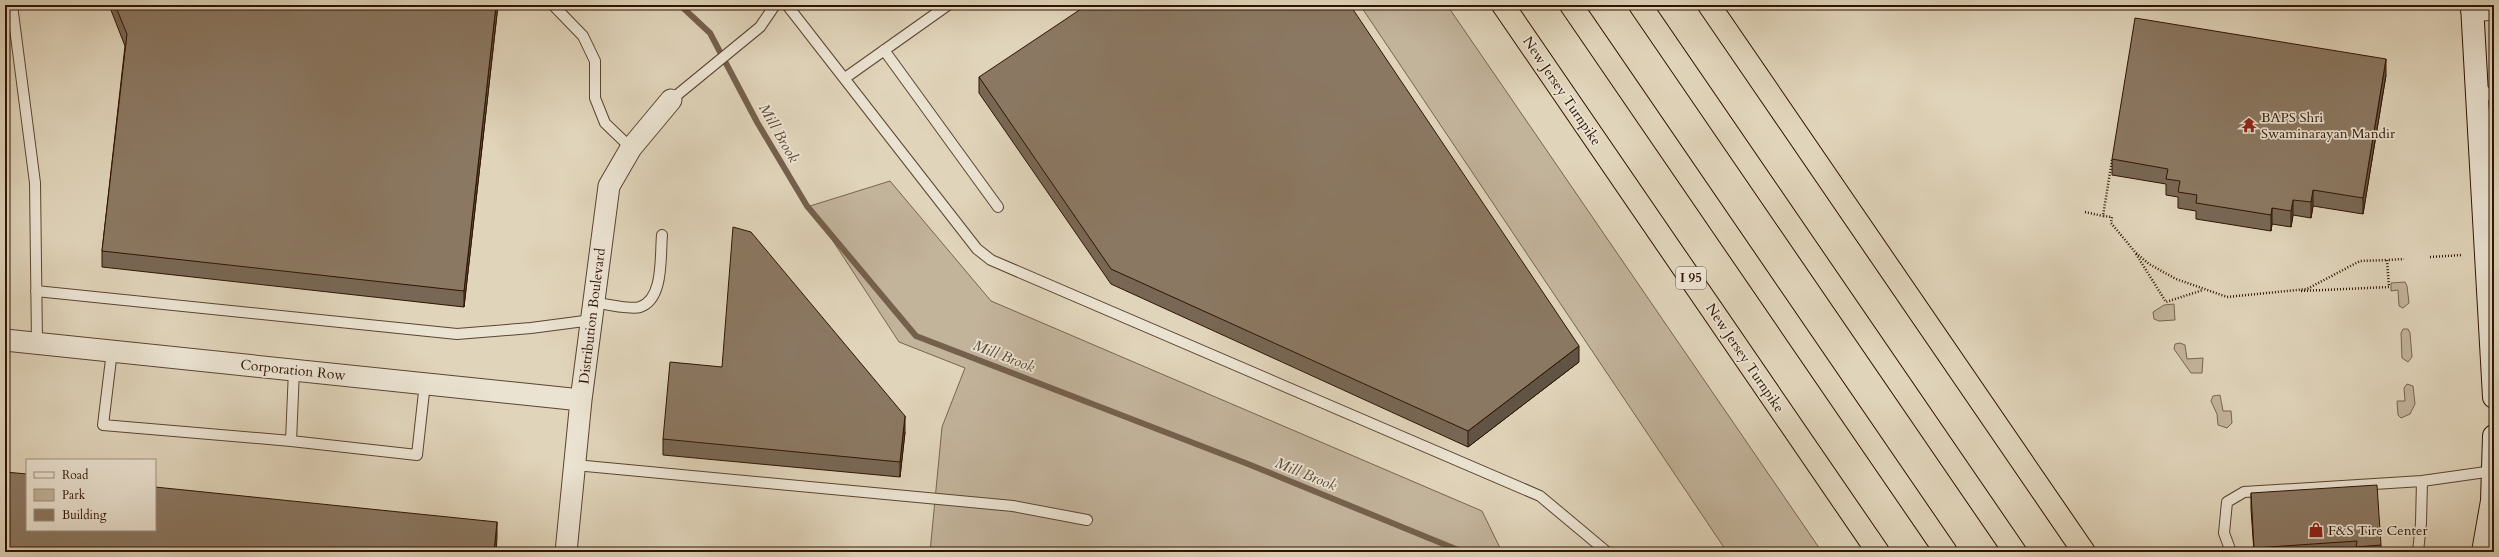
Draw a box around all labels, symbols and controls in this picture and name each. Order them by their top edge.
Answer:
street label: New Jersey Turnpike [1518,33,1606,149]
water label: Mill Brook [754,100,804,167]
place label: BAPS Shri Swaminarayan Mandir [2261,108,2396,143]
temple icon: BAPS Shri Swaminarayan Mandir [2240,116,2258,134]
street label: Distribution Boulevard [574,246,610,385]
road number: I 95 [1676,267,1706,289]
street label: New Jersey Turnpike [1701,300,1789,416]
water label: Mill Brook [970,335,1038,377]
street label: Corporation Row [239,355,347,385]
water label: Mill Brook [1272,453,1340,496]
legend [26,459,156,531]
text: Road [62,467,89,483]
text: Park [62,487,86,503]
text: Building [62,507,107,523]
shop icon: F&S Tire Center [2307,521,2325,539]
place label: F&S Tire Center [2328,521,2428,540]

